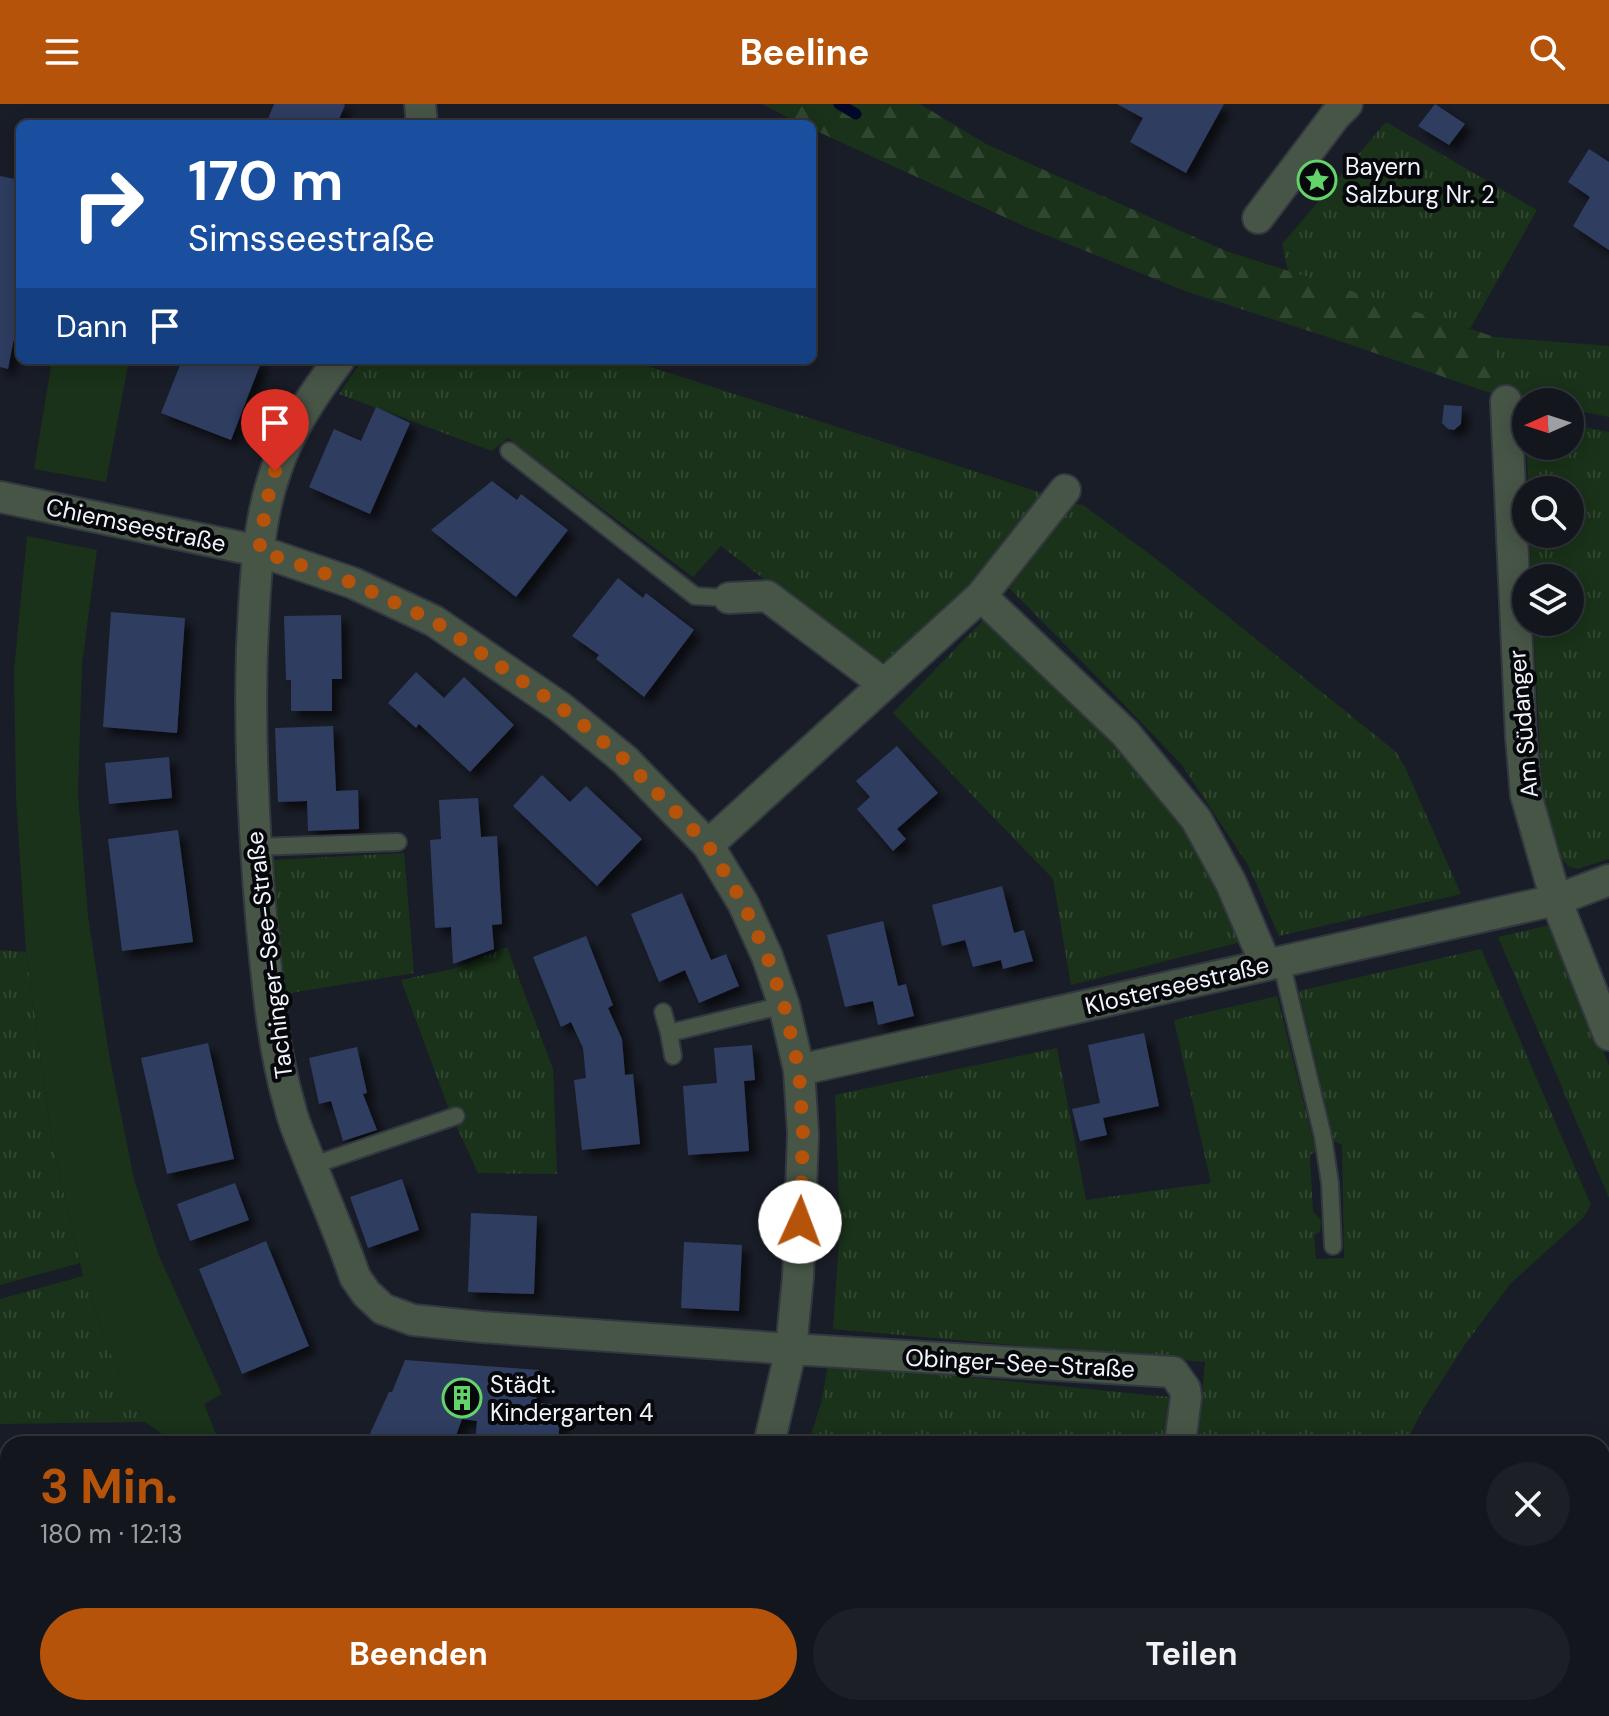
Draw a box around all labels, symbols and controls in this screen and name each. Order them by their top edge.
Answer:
text: Beeline [740,29,869,76]
icon: menu [40,30,84,74]
icon: search [1525,30,1569,74]
text: 170 m [188,144,343,217]
place label: Bayern Salzburg Nr. 2 [1345,151,1495,210]
icon: right [56,152,160,256]
place icon: Bayern Salzburg Nr. 2 [1296,159,1338,201]
text: Simsseestraße [188,215,435,262]
icon: arrive [143,304,187,348]
text: Dann [56,307,127,346]
north arrow [1512,388,1584,460]
map controls [1512,388,1584,636]
pin [241,389,309,471]
icon: arrive [253,401,297,445]
button: search [1512,476,1584,548]
street label: Chiemseestraße [43,491,229,559]
button: layers [1512,564,1584,636]
street label: Am Südanger [1501,648,1545,799]
street label: Tachinger-See-Straße [238,830,300,1080]
street label: Klosterseestraße [1082,949,1272,1021]
position arrow [758,1180,842,1264]
street label: Obinger-See-Straße [904,1341,1136,1385]
place label: Städt. Kindergarten 4 [490,1369,654,1428]
building icon: Städt. Kindergarten 4 [441,1377,483,1419]
text: 3 Min. [40,1455,178,1518]
button: close [1486,1462,1570,1546]
text: 180 m · 12:13 [40,1517,183,1551]
button: Beenden [40,1608,797,1700]
button: Teilen [813,1608,1570,1700]

